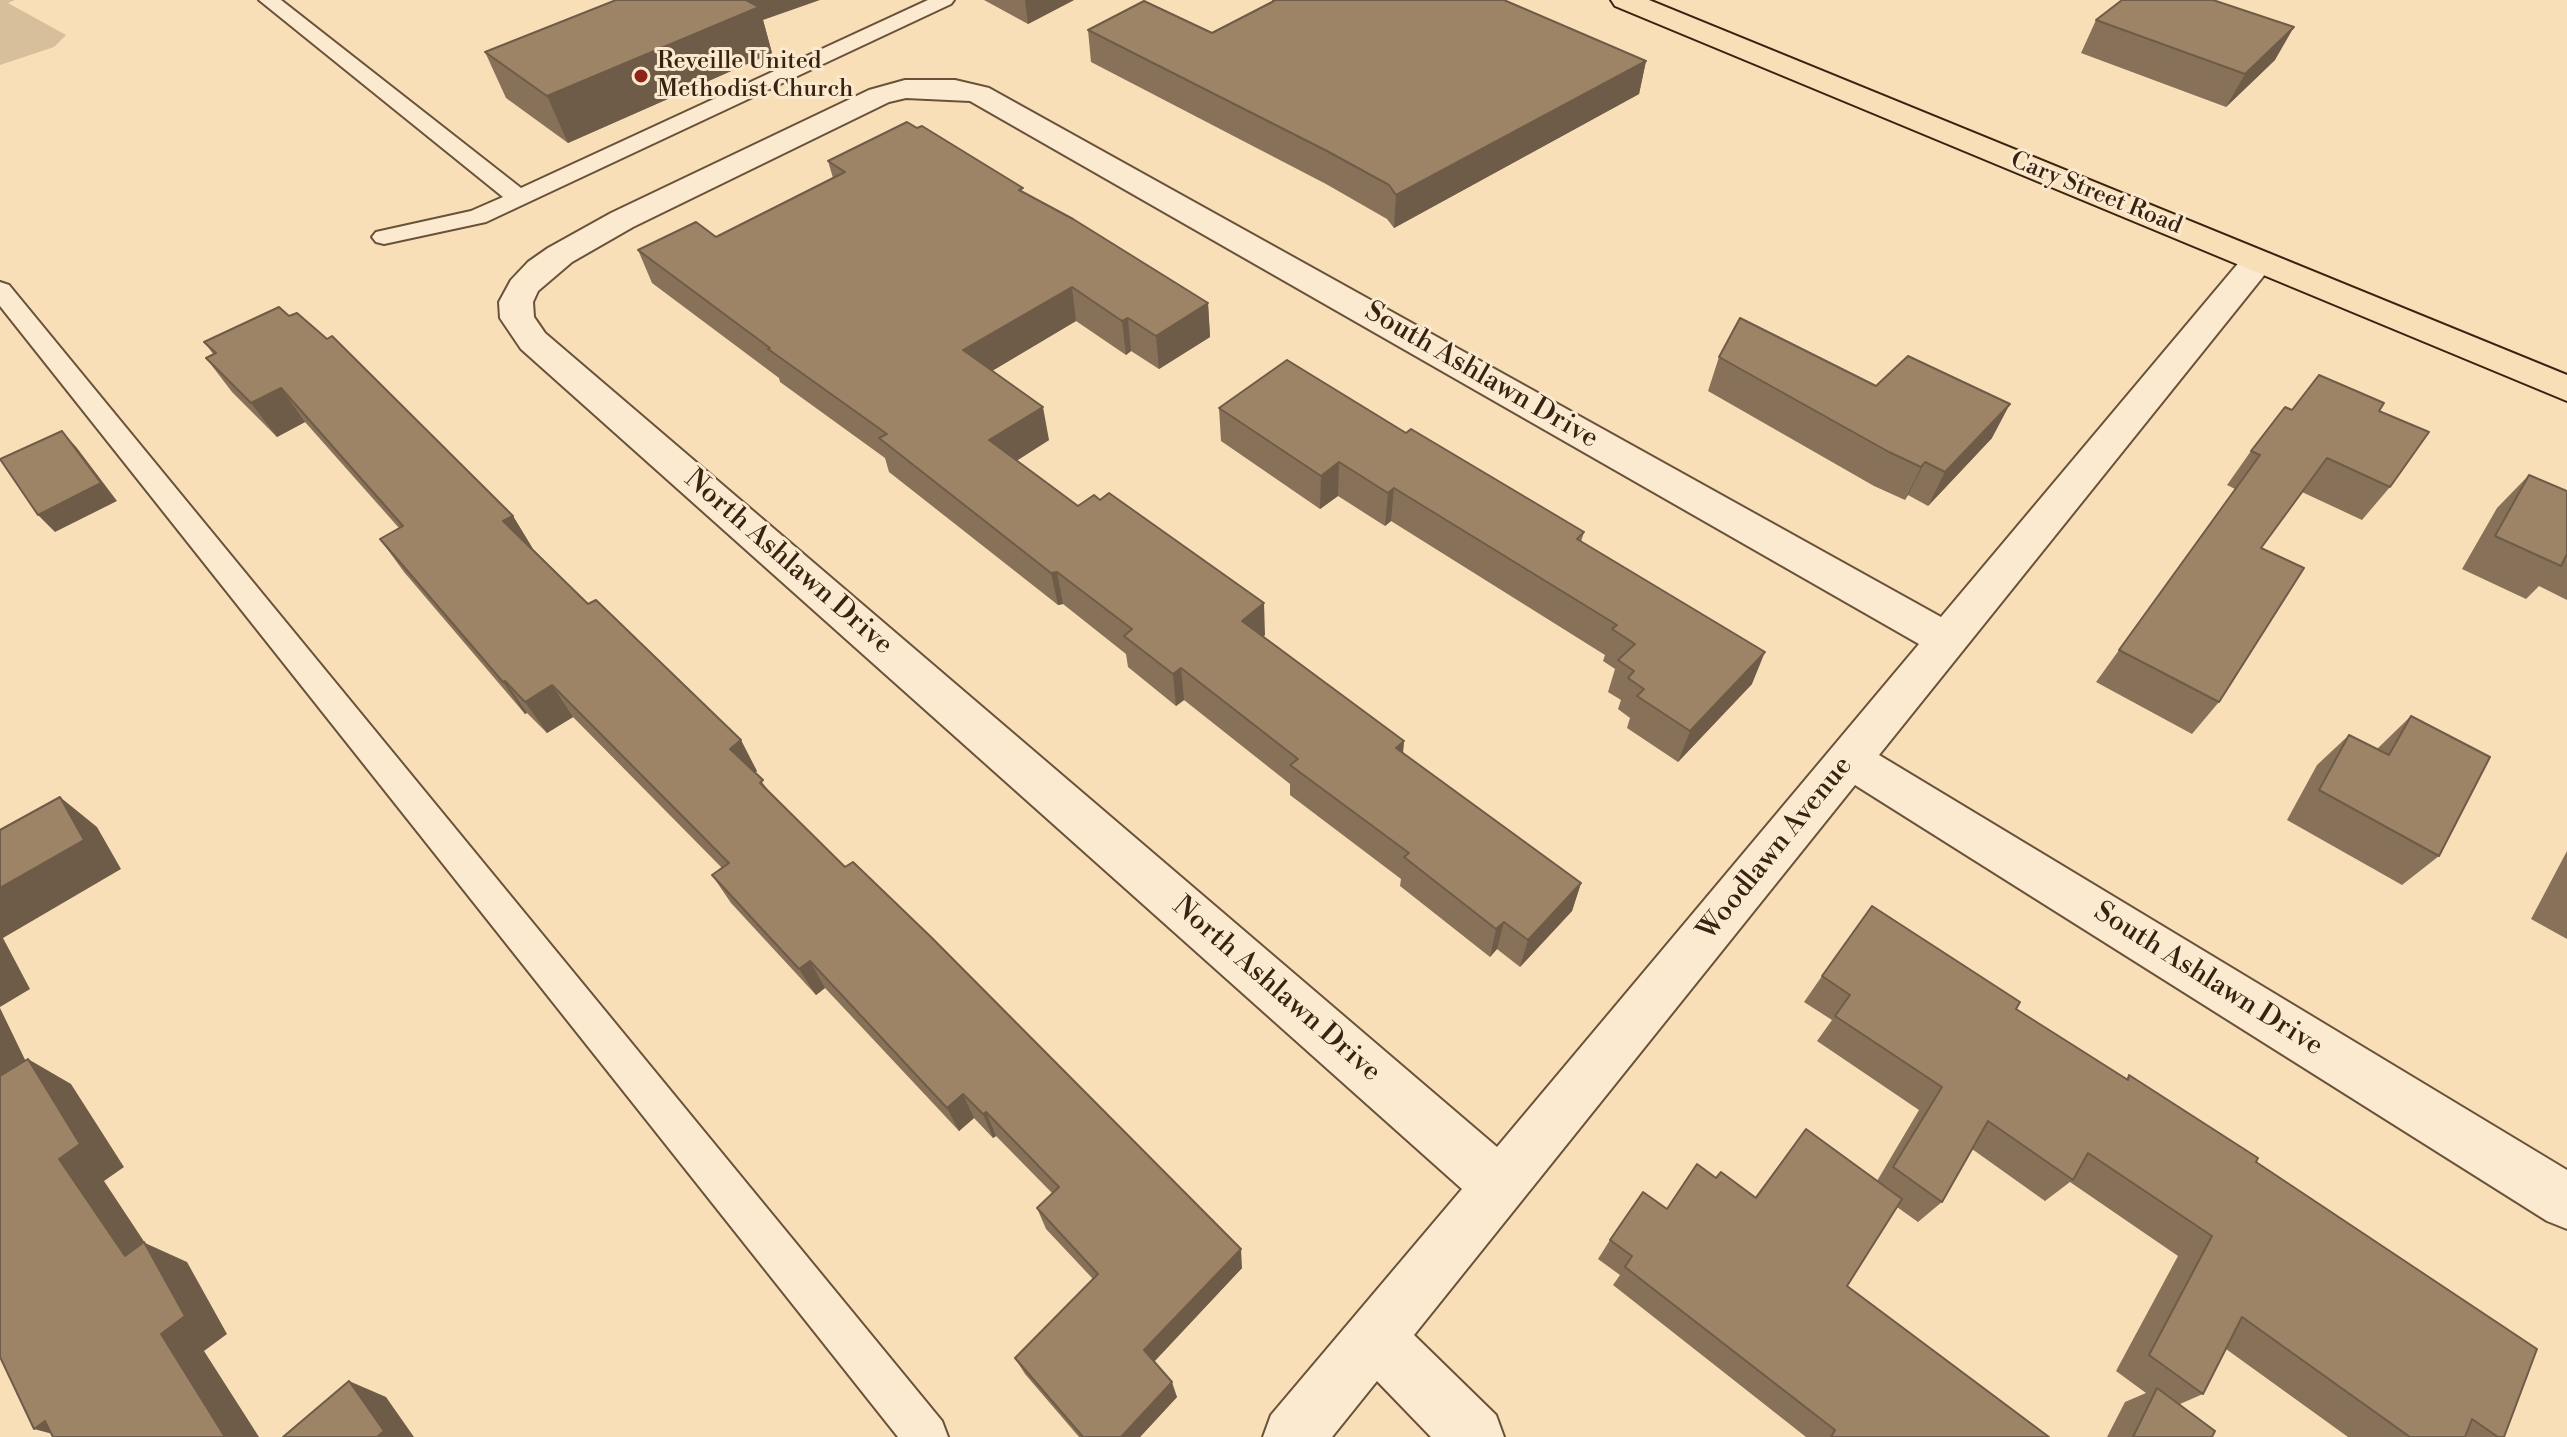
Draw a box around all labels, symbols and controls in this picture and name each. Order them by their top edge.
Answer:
place label: Reveille United Methodist Church [657,48,853,104]
marker: Reveille United Methodist Church [632,67,650,85]
street label: Cary Street Road [2006,147,2186,241]
street label: South Ashlawn Drive [1358,295,1604,457]
street label: North Ashlawn Drive [677,463,899,663]
street label: Woodlawn Avenue [1691,750,1861,948]
street label: North Ashlawn Drive [1165,890,1387,1090]
street label: South Ashlawn Drive [2087,896,2329,1064]

